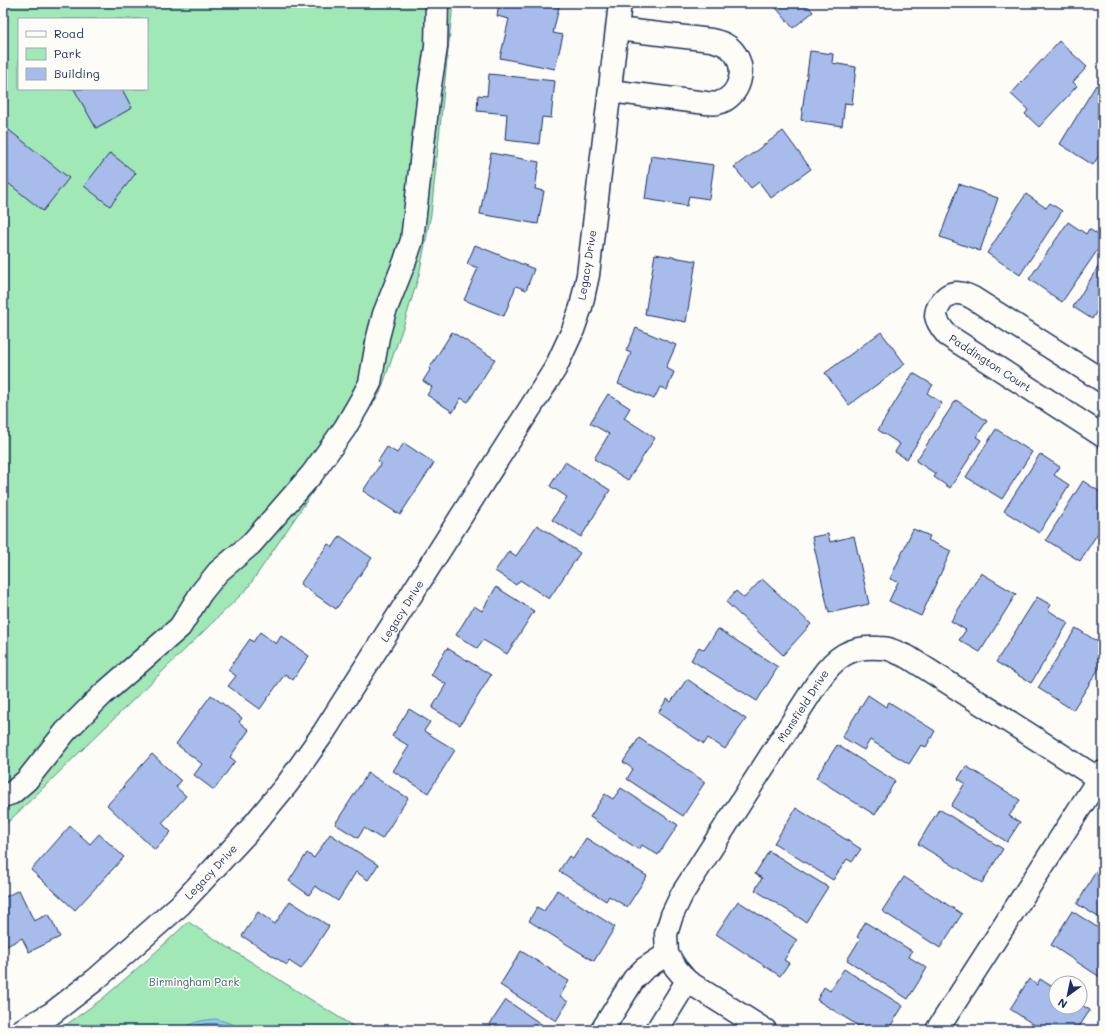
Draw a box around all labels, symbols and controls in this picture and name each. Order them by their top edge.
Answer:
legend [18,18,148,90]
text: Road [54,25,84,41]
text: Park [54,45,81,61]
text: Building [54,65,100,81]
street label: Legacy Drive [574,229,599,301]
street label: Paddington Court [946,330,1034,395]
street label: Legacy Drive [376,577,427,645]
street label: Mansfield Drive [773,666,832,745]
street label: Legacy Drive [181,841,240,903]
park label: Birmingham Park [149,974,239,989]
north arrow [1048,975,1088,1015]
text: N [1055,995,1070,1012]

